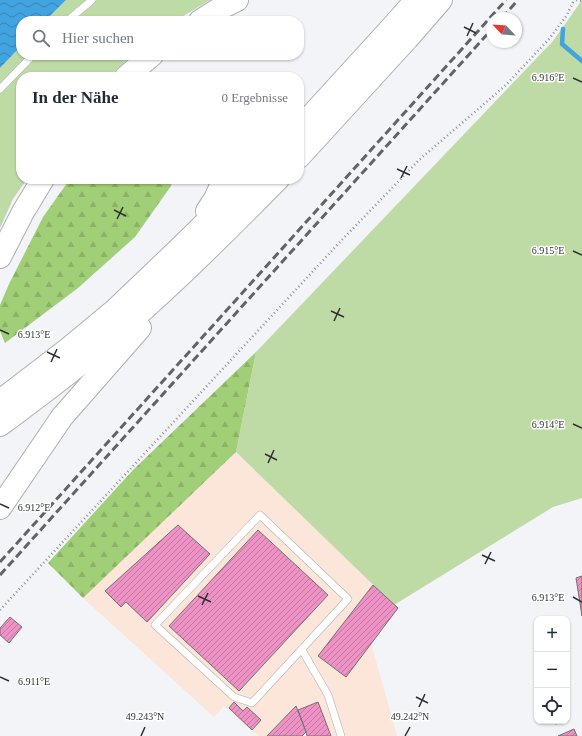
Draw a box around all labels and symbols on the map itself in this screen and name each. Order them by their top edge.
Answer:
north arrow [486,12,522,48]
text: 6.916°E [532,72,564,83]
text: 6.915°E [532,245,564,256]
text: 6.913°E [18,329,50,340]
text: 6.914°E [532,419,564,430]
text: 6.912°E [18,502,50,513]
text: 6.913°E [532,592,564,603]
text: 6.911°E [18,676,50,687]
text: 49.243°N [126,711,164,722]
text: 49.242°N [391,711,429,722]

